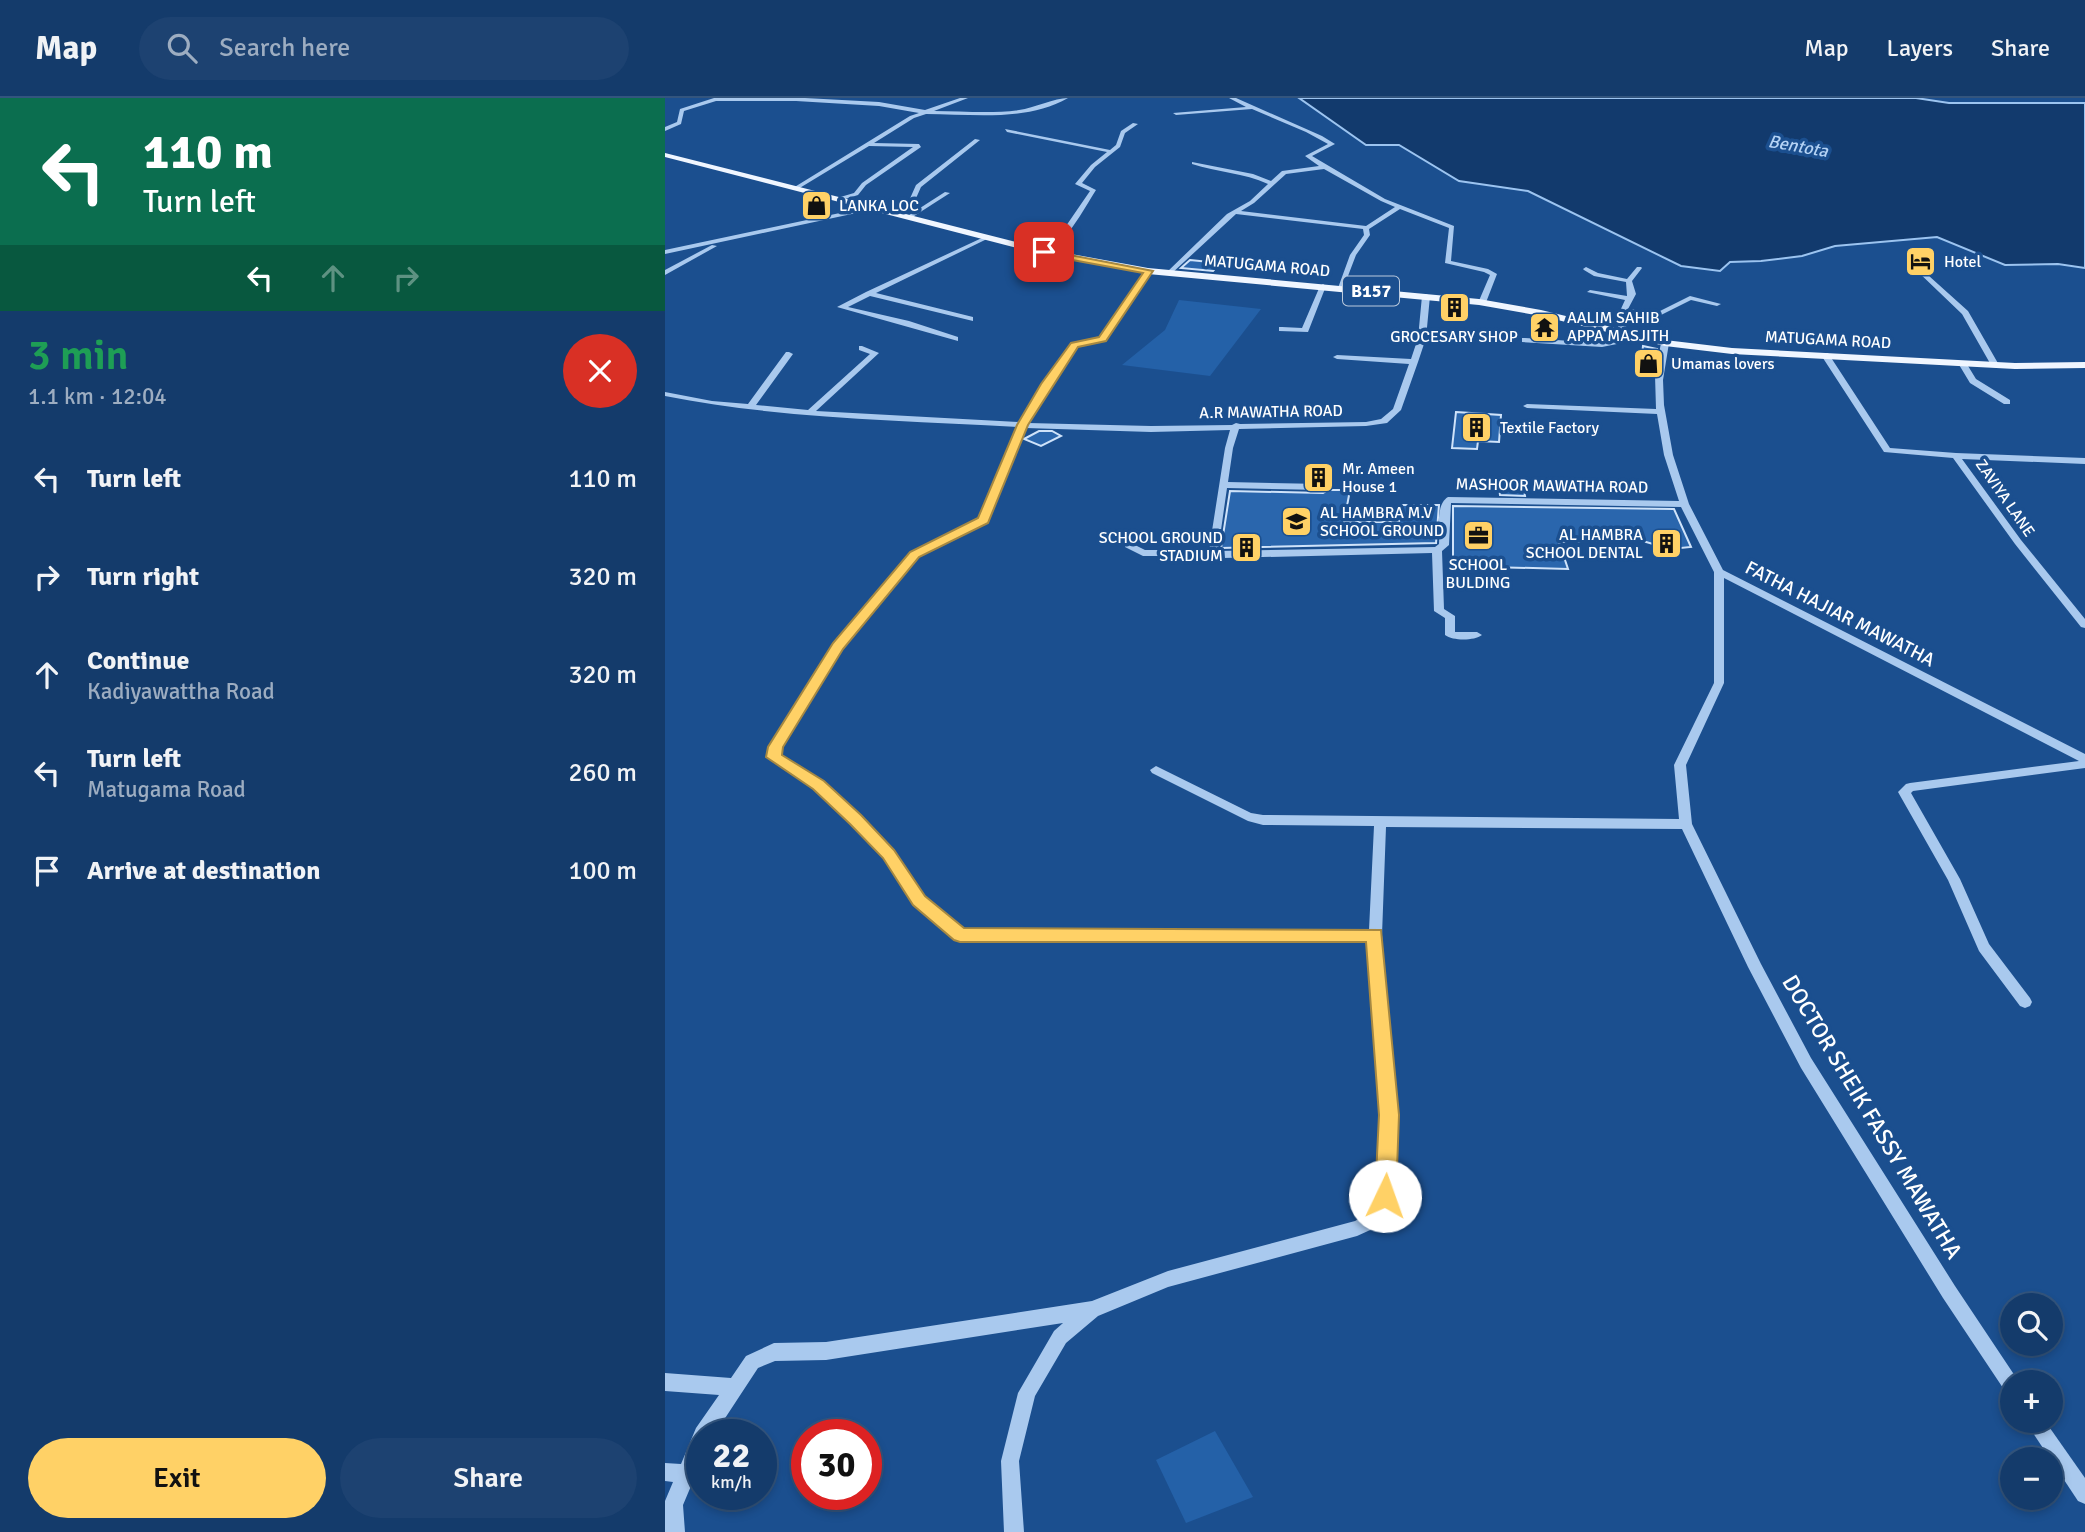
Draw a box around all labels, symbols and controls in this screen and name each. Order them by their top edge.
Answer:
search box [139,17,629,80]
text: Map [35,28,97,69]
icon: search [163,29,201,67]
text: Search here [219,32,350,64]
text: Map [1804,33,1849,63]
text: Layers [1887,33,1953,63]
text: Share [1991,33,2050,63]
text: 110 m [143,122,273,182]
icon: left [28,126,119,217]
water label: Bentota [1766,130,1831,162]
text: Turn left [143,182,256,221]
shop icon: LANKA LOC [799,189,833,223]
place label: LANKA LOC [839,196,919,216]
pin [1014,222,1074,282]
icon: arrive [1025,233,1063,271]
hotel icon: Hotel [1904,245,1938,279]
street label: MATUGAMA ROAD [1203,251,1331,281]
place label: Hotel [1944,252,1981,272]
icon: left [241,259,279,297]
icon: ahead [314,259,352,297]
icon: right [387,259,425,297]
road number: B157 [1343,276,1399,306]
building icon: GROCESARY SHOP [1437,291,1471,325]
place label: AALIM SAHIB APPA MASJITH [1567,308,1669,346]
temple icon: AALIM SAHIB APPA MASJITH [1527,310,1561,344]
place label: GROCESARY SHOP [1390,327,1518,347]
street label: MATUGAMA ROAD [1764,327,1892,353]
text: 3 min [28,330,129,381]
button: close [563,334,637,408]
shop icon: Umamas lovers [1631,347,1665,381]
place label: Umamas lovers [1671,354,1775,374]
text: 1.1 km · 12:04 [28,382,167,411]
street label: A.R MAWATHA ROAD [1199,401,1343,423]
building icon: Textile Factory [1460,411,1494,445]
place label: Textile Factory [1500,418,1600,438]
street label: ZAVIYA LANE [1971,455,2039,541]
place label: Mr. Ameen House 1 [1342,459,1415,497]
icon: left [28,460,66,498]
building icon: Mr. Ameen House 1 [1302,461,1336,495]
text: Turn left [87,463,181,495]
text: 110 m [568,463,637,495]
street label: MASHOOR MAWATHA ROAD [1456,474,1648,498]
place label: AL HAMBRA M.V SCHOOL GROUND [1320,503,1444,541]
school or university icon: AL HAMBRA M.V SCHOOL GROUND [1280,505,1314,539]
office icon: SCHOOL BULDING [1461,519,1495,553]
place label: AL HAMBRA SCHOOL DENTAL [1526,525,1643,563]
building icon: AL HAMBRA SCHOOL DENTAL [1649,527,1683,561]
place label: SCHOOL GROUND STADIUM [1099,528,1223,566]
building icon: SCHOOL GROUND STADIUM [1229,530,1263,564]
place label: SCHOOL BULDING [1446,555,1510,593]
street label: FATHA HAJIAR MAWATHA [1741,556,1939,672]
icon: right [28,558,66,596]
text: Turn right [87,561,199,593]
text: 320 m [568,561,637,593]
text: Continue [87,645,189,677]
icon: ahead [28,656,66,694]
text: 320 m [568,659,637,691]
text: Kadiyawattha Road [87,677,275,706]
text: Turn left [87,743,181,775]
icon: left [28,754,66,792]
text: 260 m [568,757,637,789]
text: Matugama Road [87,775,246,804]
icon: arrive [28,852,66,890]
text: Arrive at destination [87,855,320,887]
text: 100 m [568,855,637,887]
street label: DOCTOR SHEIK FASSY MAWATHA [1775,970,1969,1264]
position arrow [1348,1159,1422,1233]
map controls [2000,1293,2063,1510]
button: search [2000,1293,2063,1356]
button: + [2000,1370,2063,1433]
speed limit sign: 30 [791,1419,882,1510]
text: 22 [713,1434,750,1477]
button: Exit [28,1438,326,1518]
button: Share [340,1438,637,1518]
button: − [2000,1447,2063,1510]
text: km/h [711,1471,752,1493]

